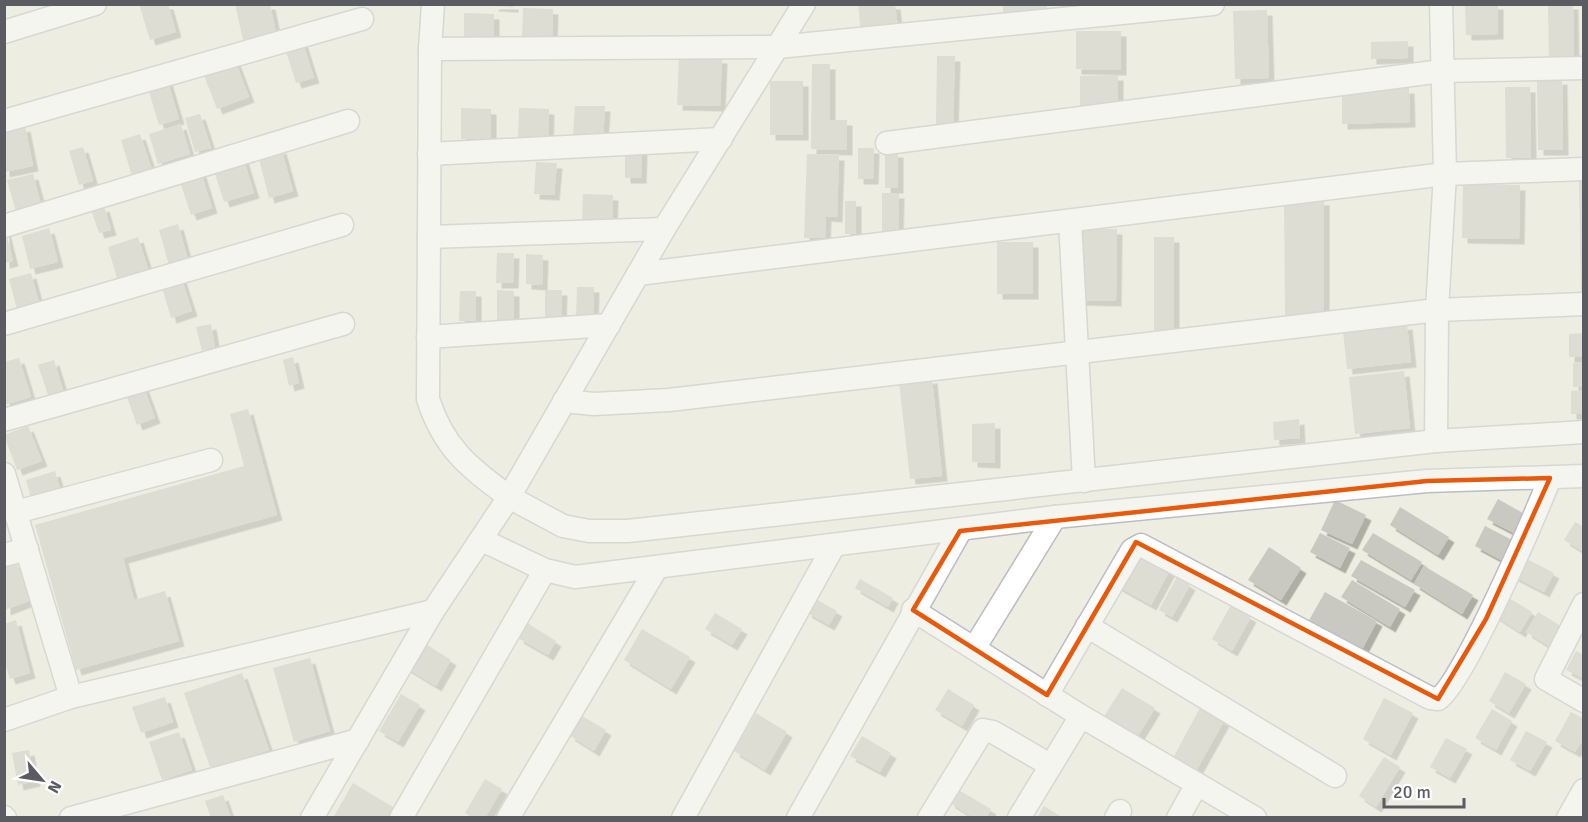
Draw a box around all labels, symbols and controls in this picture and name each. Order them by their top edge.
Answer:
north arrow [12,750,72,810]
scale bar [1384,771,1464,809]
text: N [43,777,66,797]
text: 20 m [1393,781,1431,803]

